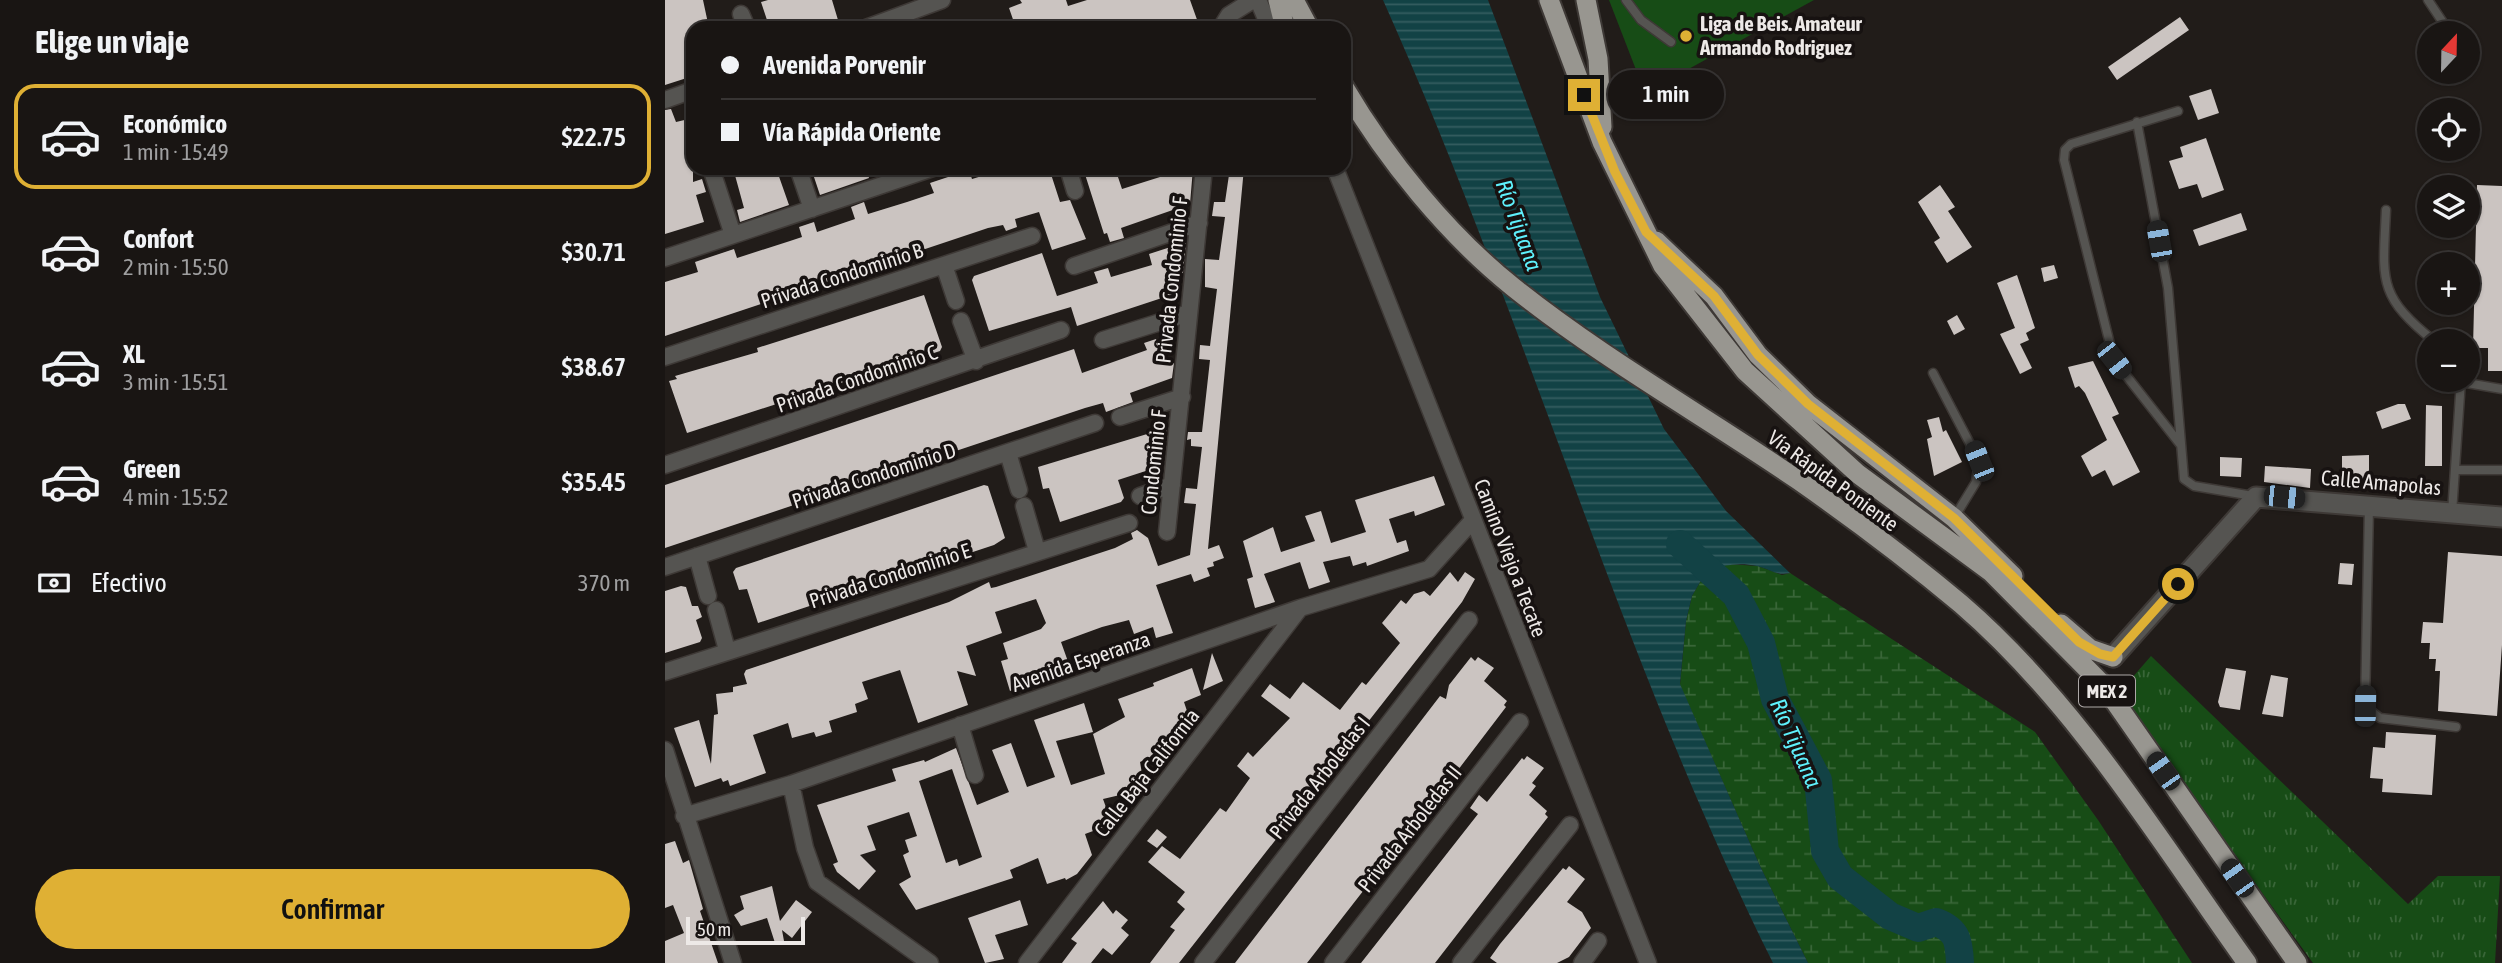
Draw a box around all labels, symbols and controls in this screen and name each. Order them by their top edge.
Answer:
place label: Liga de Beis. Amateur Armando Rodriguez [1699,11,1863,59]
north arrow [2417,21,2480,84]
map controls [2417,21,2480,392]
text: Elige un viaje [35,23,189,60]
marker: Liga de Beis. Amateur Armando Rodriguez [1678,28,1694,44]
text: Avenida Porvenir [763,50,925,80]
callout: 1 min [1609,70,1724,119]
route end [1568,79,1600,111]
text: 1 min [1643,81,1689,107]
button: locate [2417,98,2480,161]
icon: car [39,105,102,168]
text: Económico [123,109,227,139]
text: Vía Rápida Oriente [763,117,941,147]
text: $22.75 [562,122,626,152]
text: 1 min · 15:49 [123,139,229,165]
button: layers [2417,175,2480,238]
water label: Río Tijuana [1491,176,1548,274]
street label: Privada Condominio F [1150,195,1192,365]
car [2146,218,2173,264]
icon: car [39,220,102,283]
text: Confort [123,224,194,254]
text: $30.71 [562,237,626,267]
street label: Privada Condominio B [758,237,926,313]
button: + [2417,252,2480,315]
text: 2 min · 15:50 [123,254,229,280]
button: − [2417,329,2480,392]
icon: car [39,335,102,398]
car [2093,337,2136,383]
text: XL [123,339,145,369]
street label: Privada Condominio C [773,339,941,417]
text: $38.67 [562,352,626,382]
text: 3 min · 15:51 [123,369,229,395]
street label: Condominio F [1136,408,1171,516]
street label: Vía Rápida Poniente [1764,425,1904,536]
street label: Privada Condominio D [789,437,959,513]
car [1962,438,1997,484]
icon: car [39,450,102,513]
text: Green [123,454,181,484]
street label: Calle Amapolas [2320,465,2442,499]
text: $35.45 [562,467,626,497]
street label: Camino Viejo a Tecate [1470,475,1552,640]
text: 4 min · 15:52 [123,484,229,510]
car [2263,484,2306,510]
street label: Privada Condominio E [806,538,973,612]
icon: cash [35,564,73,602]
text: Efectivo [91,568,167,598]
route start [2162,568,2194,600]
text: 370 m [578,570,630,596]
street label: Avenida Esperanza [1008,626,1153,696]
road number: MEX 2 [2079,676,2135,706]
car [2355,685,2376,727]
water label: Río Tijuana [1765,694,1827,792]
street label: Calle Baja California [1089,704,1204,841]
street label: Privada Arboledas I [1264,711,1374,843]
car [2143,748,2184,794]
street label: Privada Arboledas II [1352,760,1466,896]
car [2217,855,2258,901]
button: Confirmar [35,869,630,949]
scale bar [686,914,805,946]
text: 50 m [697,918,731,940]

